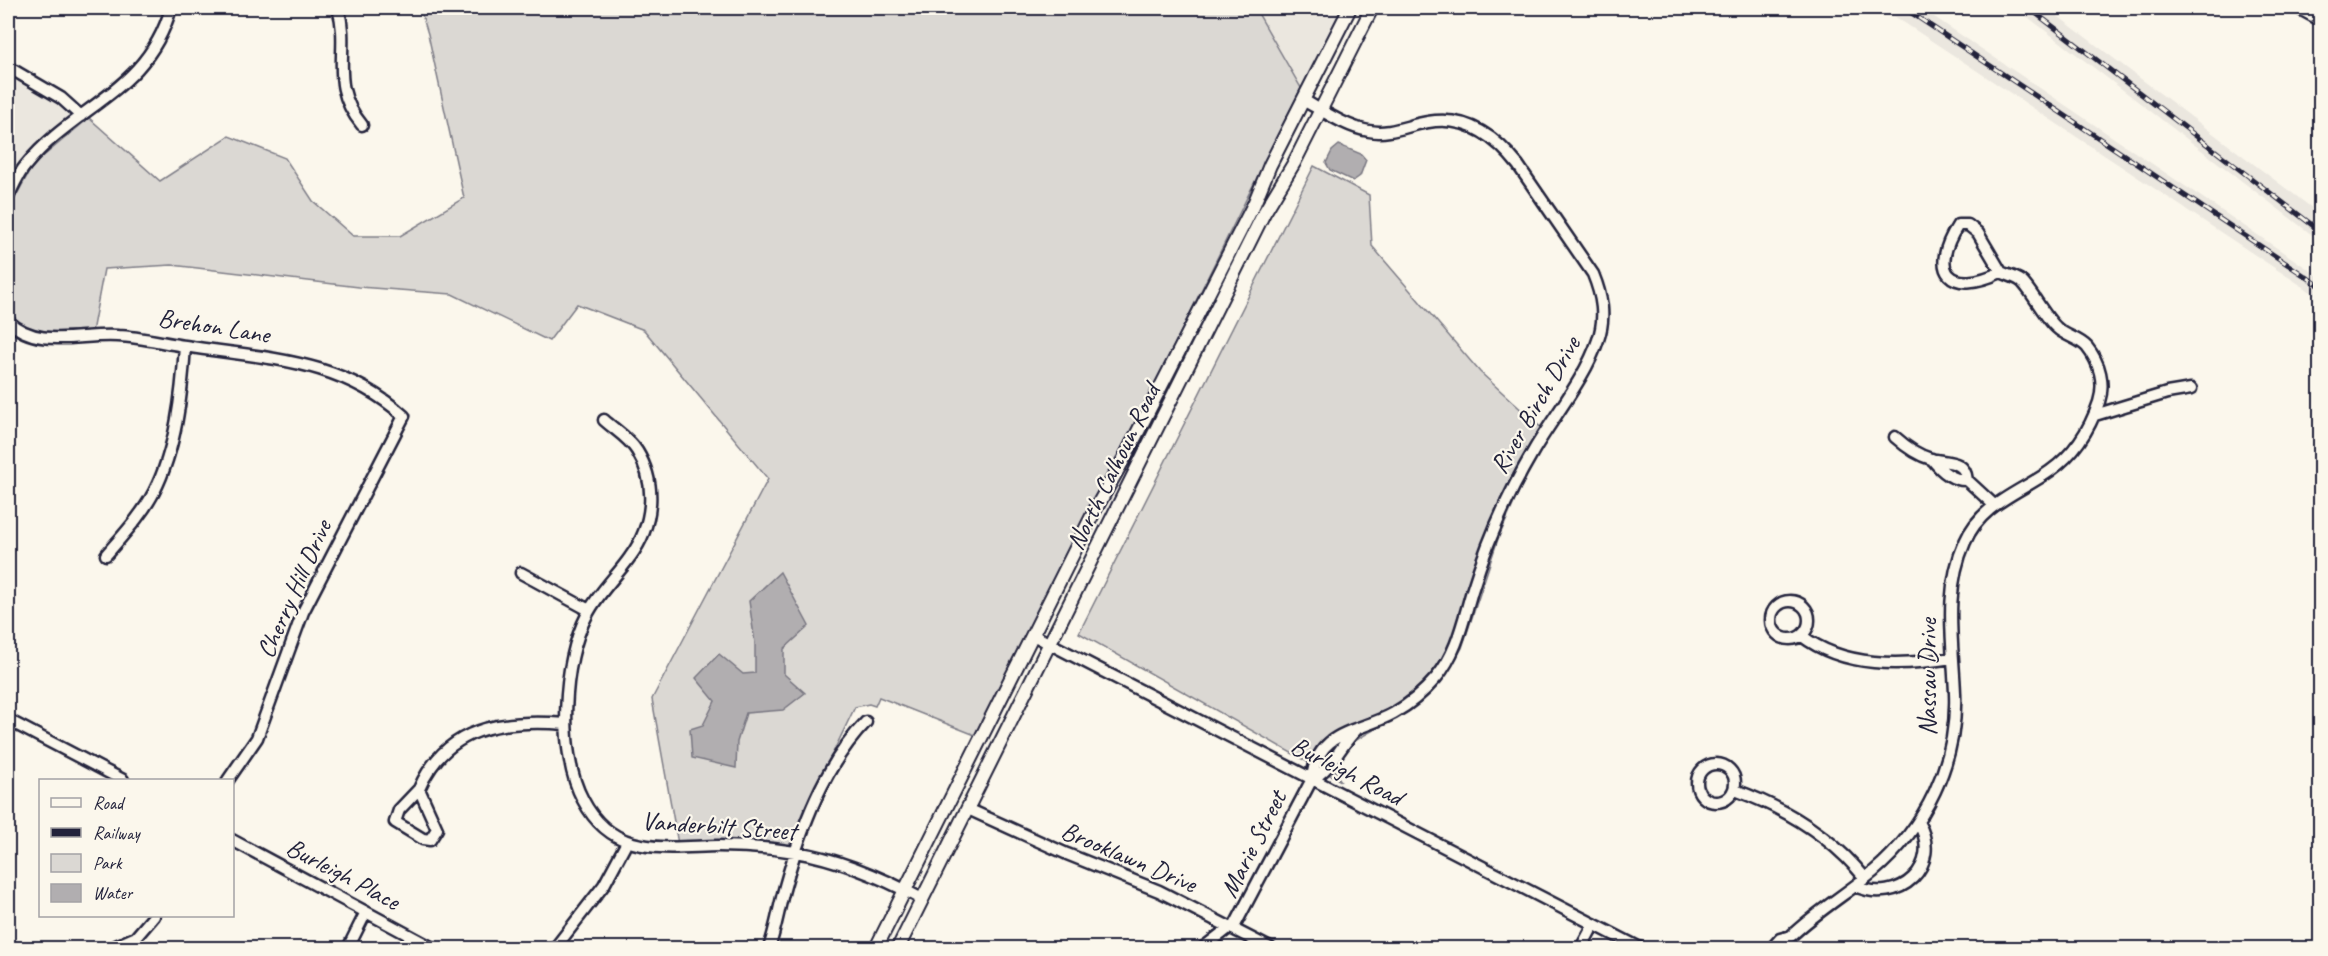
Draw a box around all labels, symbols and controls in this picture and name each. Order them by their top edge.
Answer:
street label: Brehon Lane [156,301,274,351]
street label: River Birch Drive [1482,329,1588,480]
street label: North Calhoun Road [1059,375,1169,555]
street label: Cherry Hill Drive [249,513,340,663]
street label: Nassau Drive [1911,617,1944,736]
street label: Burleigh Road [1285,729,1412,815]
legend [39,779,234,917]
street label: Marie Street [1212,783,1295,903]
text: Road [93,792,126,814]
street label: Vanderbilt Street [641,804,801,848]
street label: Brooklawn Drive [1056,814,1203,901]
text: Railway [93,822,141,844]
street label: Burleigh Place [281,830,407,918]
text: Park [93,852,123,874]
text: Water [93,882,134,904]

